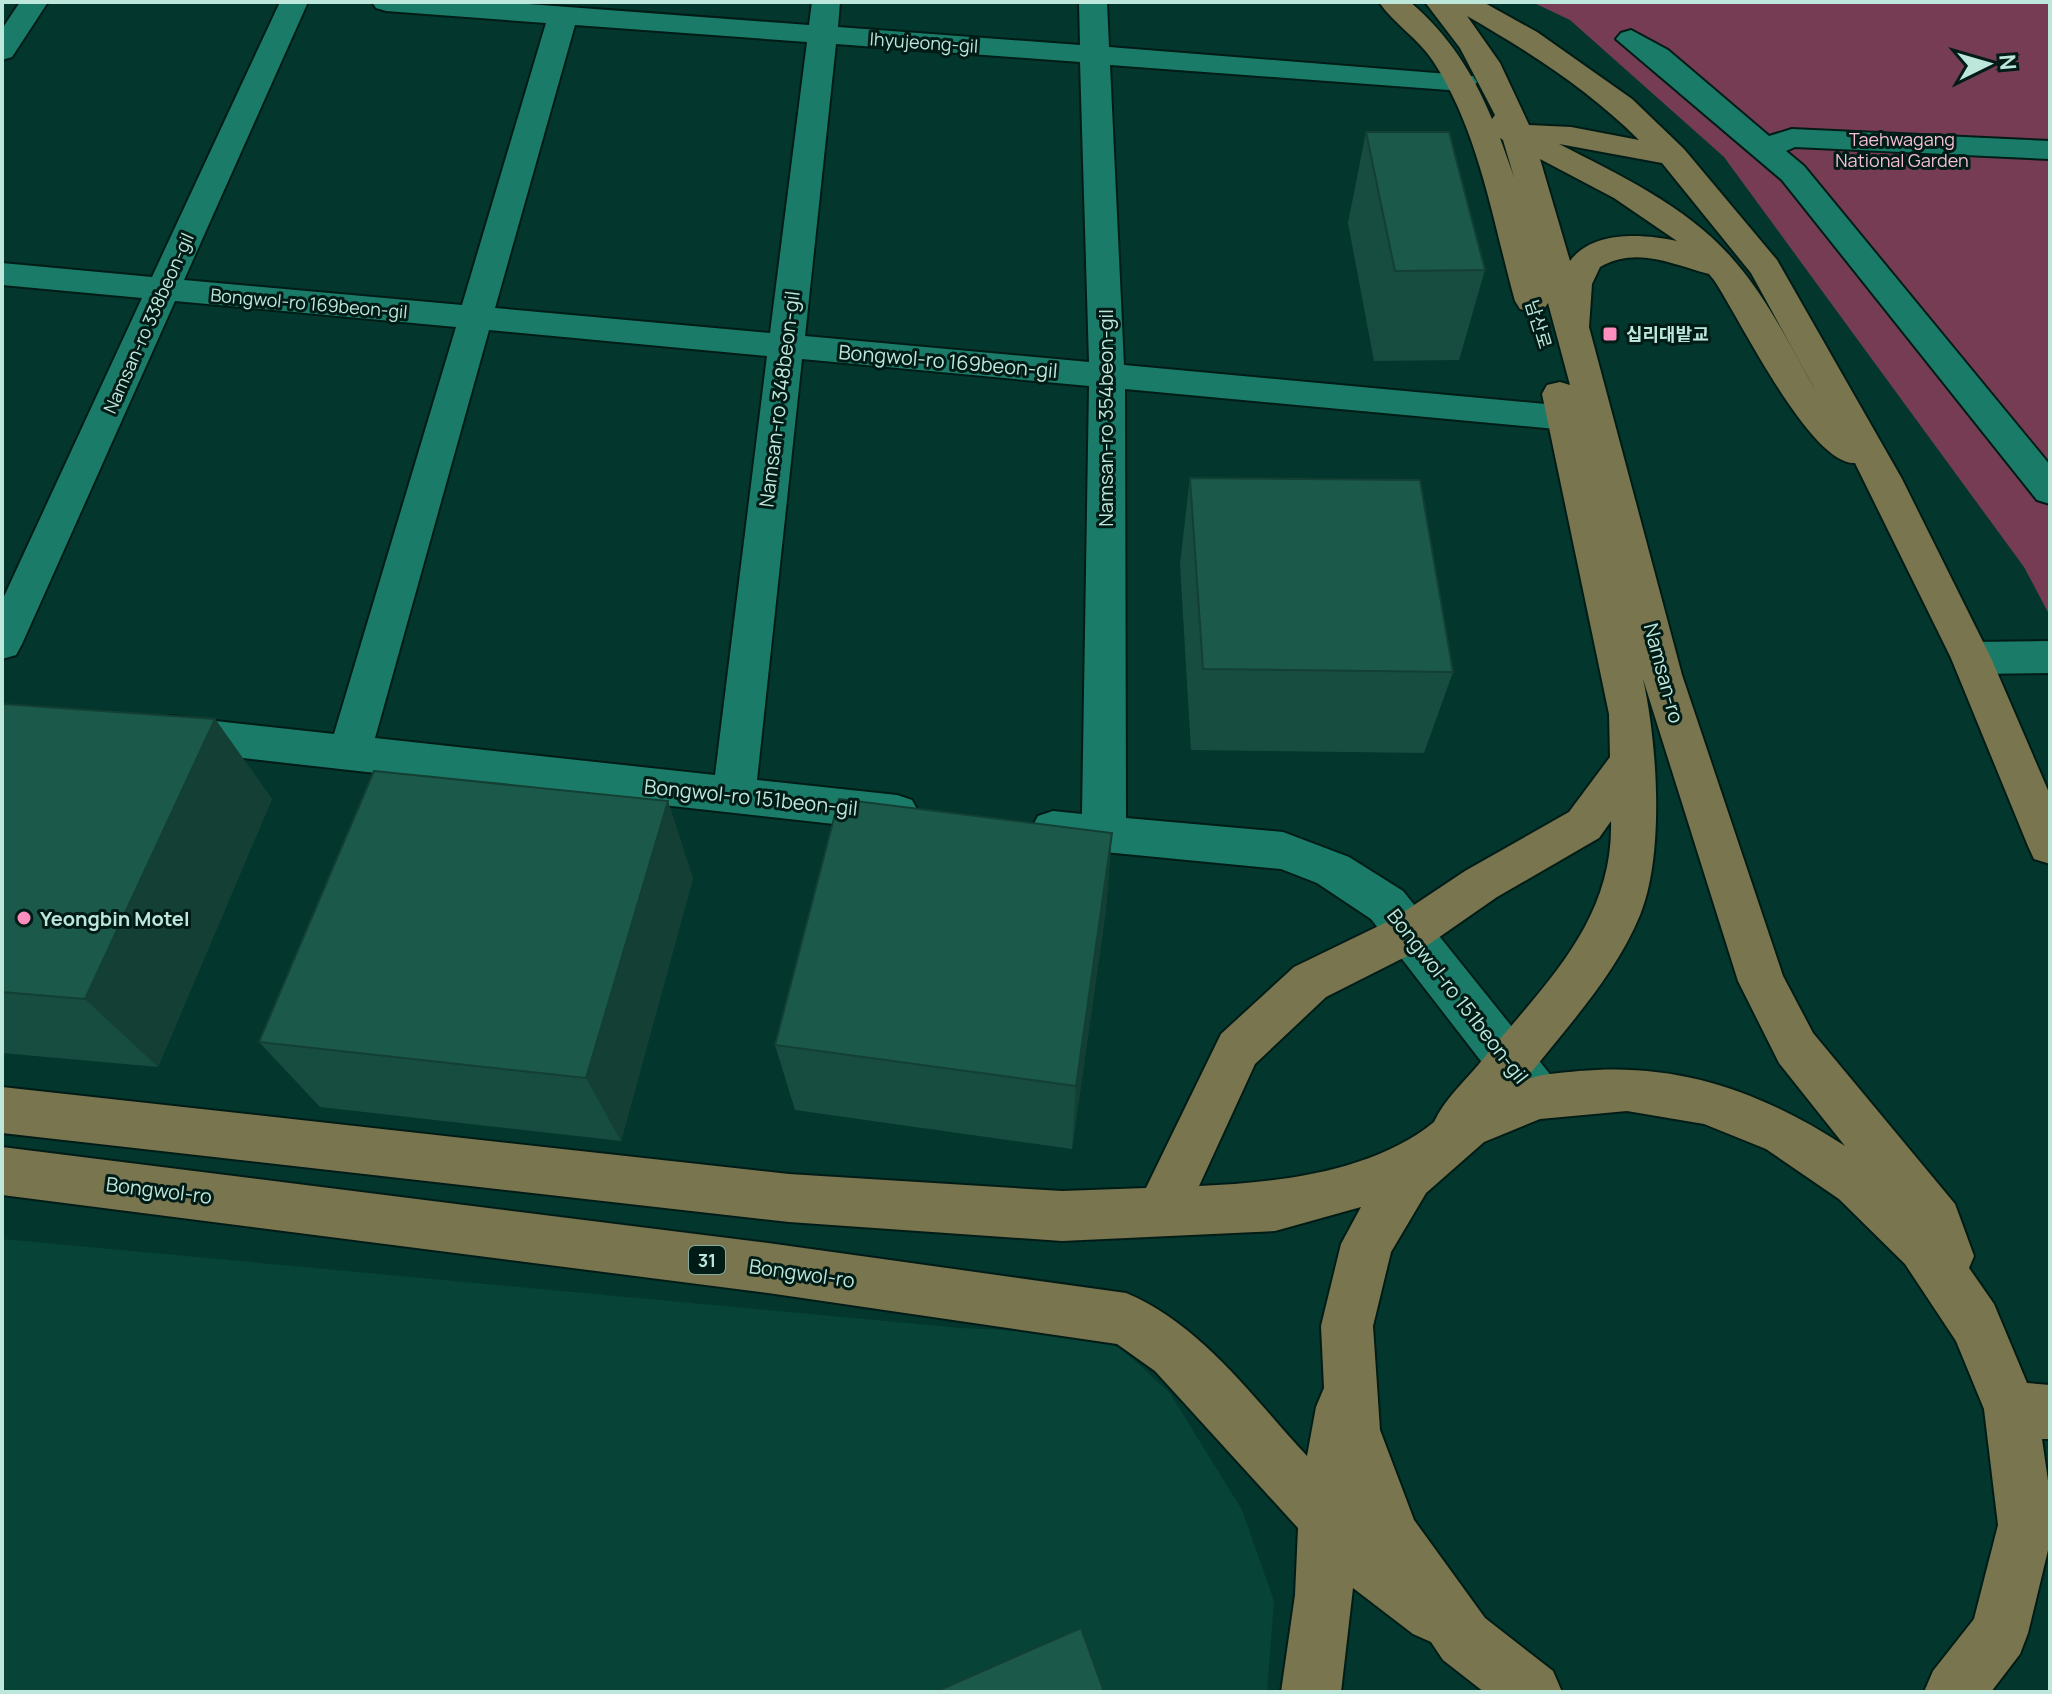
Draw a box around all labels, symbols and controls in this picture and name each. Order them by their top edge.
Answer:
north arrow [1948,24,2028,104]
street label: Ihyujeong-gil [869,26,979,58]
text: N [1992,53,2024,71]
park label: Taehwagang National Garden [1835,127,1969,172]
street label: Namsan-ro 338beon-gil [97,229,199,417]
street label: Bongwol-ro 169beon-gil [209,282,409,324]
street label: Namsan-ro 348beon-gil [752,289,806,509]
street label: 남산로 [1520,297,1558,351]
street label: Namsan-ro 354beon-gil [1092,309,1119,527]
place label: 십리대밭교 [1626,322,1709,346]
marker: 십리대밭교 [1601,325,1619,343]
street label: Bongwol-ro 169beon-gil [837,338,1059,384]
street label: Namsan-ro [1638,620,1690,726]
street label: Bongwol-ro 151beon-gil [643,772,859,822]
street label: Bongwol-ro 151beon-gil [1381,903,1535,1089]
place label: Yeongbin Motel [40,905,190,932]
marker: Yeongbin Motel [15,909,33,927]
street label: Bongwol-ro [105,1170,214,1210]
road number: 31 [689,1246,725,1274]
street label: Bongwol-ro [747,1252,857,1294]

